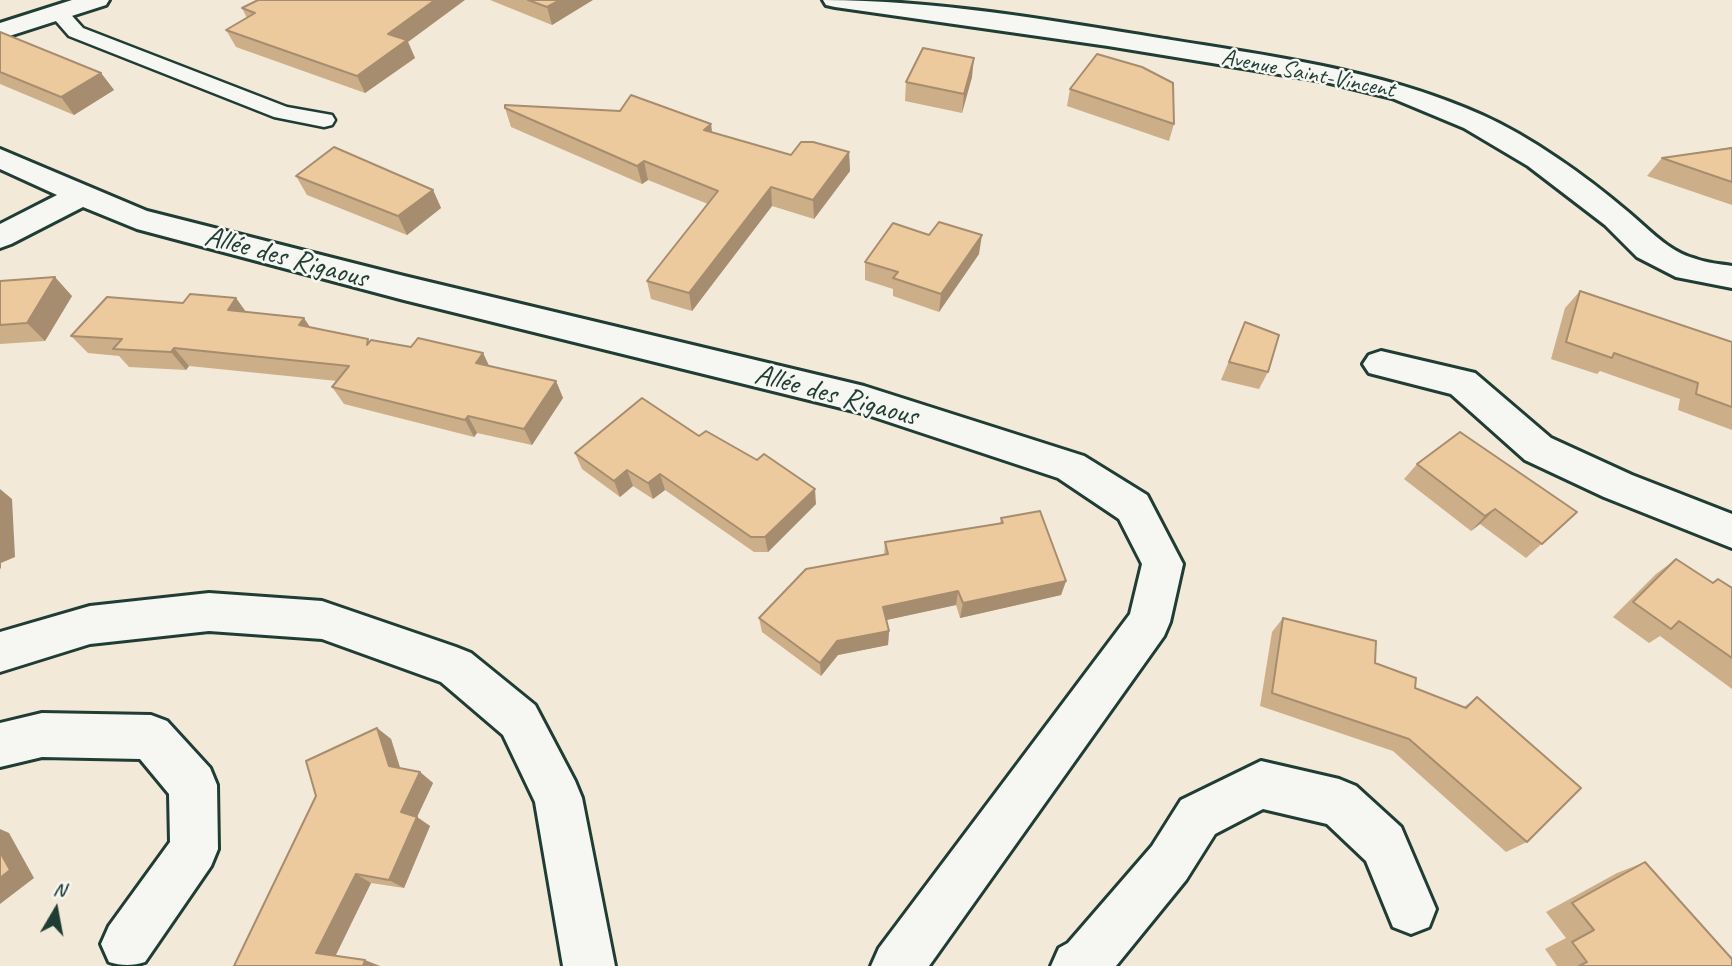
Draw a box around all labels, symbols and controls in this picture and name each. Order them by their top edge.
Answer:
street label: Avenue Saint-Vincent [1219,43,1397,105]
street label: Allée des Rigaous [201,219,371,297]
street label: Allée des Rigaous [751,357,921,435]
north arrow [21,875,91,945]
text: N [52,876,68,902]

